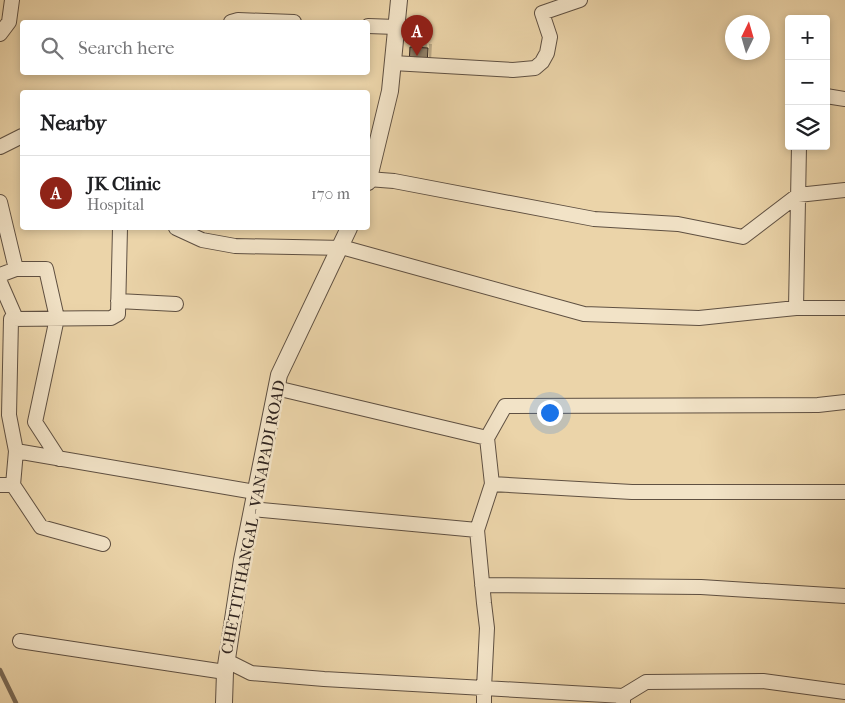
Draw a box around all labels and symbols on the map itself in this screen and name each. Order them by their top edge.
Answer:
pin: A [401,15,433,56]
north arrow [725,15,770,60]
street label: CHETTITHANGAL - VANAPADI ROAD [217,378,289,656]
your location [537,400,563,426]

